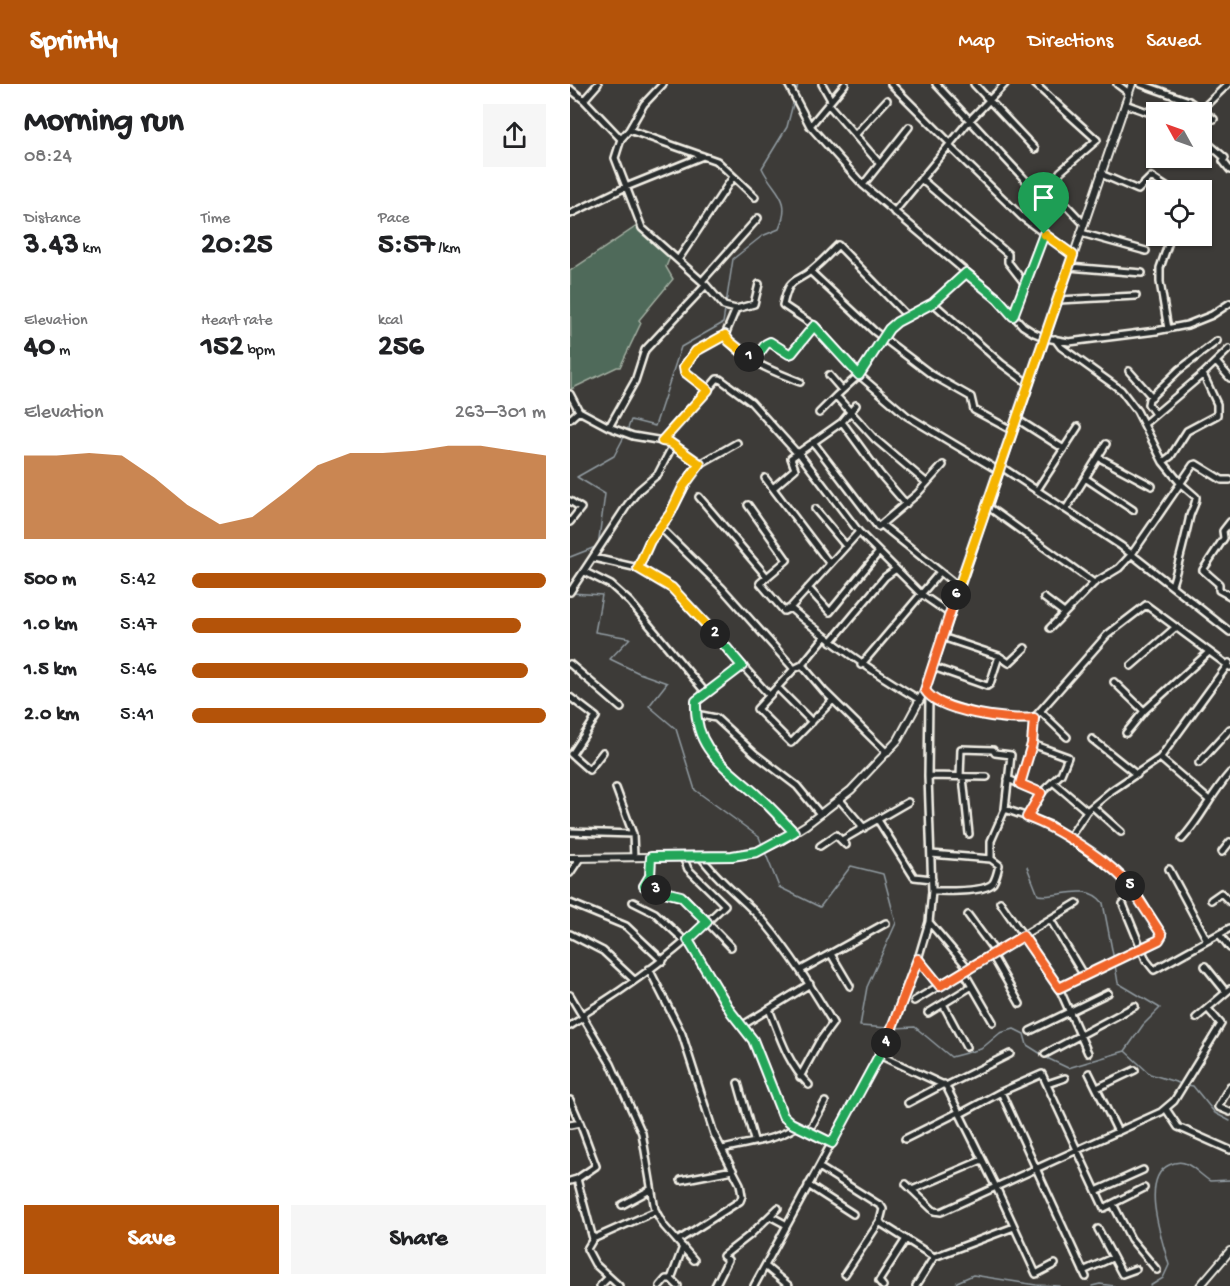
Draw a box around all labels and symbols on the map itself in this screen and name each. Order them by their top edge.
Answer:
north arrow [1146,102,1212,168]
pin [1018,172,1069,234]
pin: 1 [734,342,764,372]
pin: 6 [941,580,971,610]
pin: 2 [700,619,730,649]
pin: 5 [1115,871,1145,901]
pin: 3 [641,875,671,905]
pin: 4 [871,1028,901,1058]

